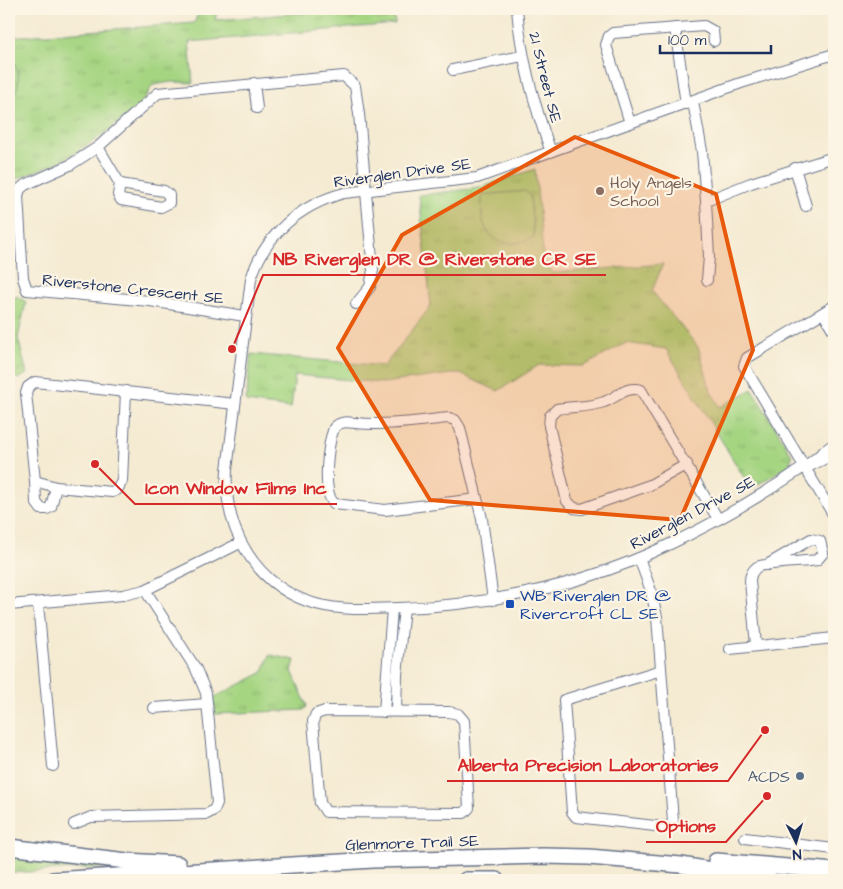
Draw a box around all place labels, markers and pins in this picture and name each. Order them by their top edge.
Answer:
place label: Holy Angels School [610,172,692,212]
marker: Holy Angels School [594,185,606,197]
callout: NB Riverglen DR @ Riverstone CR SE [263,242,606,275]
callout: Icon Window Films Inc [135,471,337,504]
place label: WB Riverglen DR @ Rivercroft CL SE [520,585,671,625]
marker: WB Riverglen DR @ Rivercroft CL SE [504,598,516,610]
callout: Alberta Precision Laboratories [447,748,728,781]
place label: ACDS [748,766,790,788]
marker: ACDS [794,770,806,782]
callout: Options [646,809,726,842]

